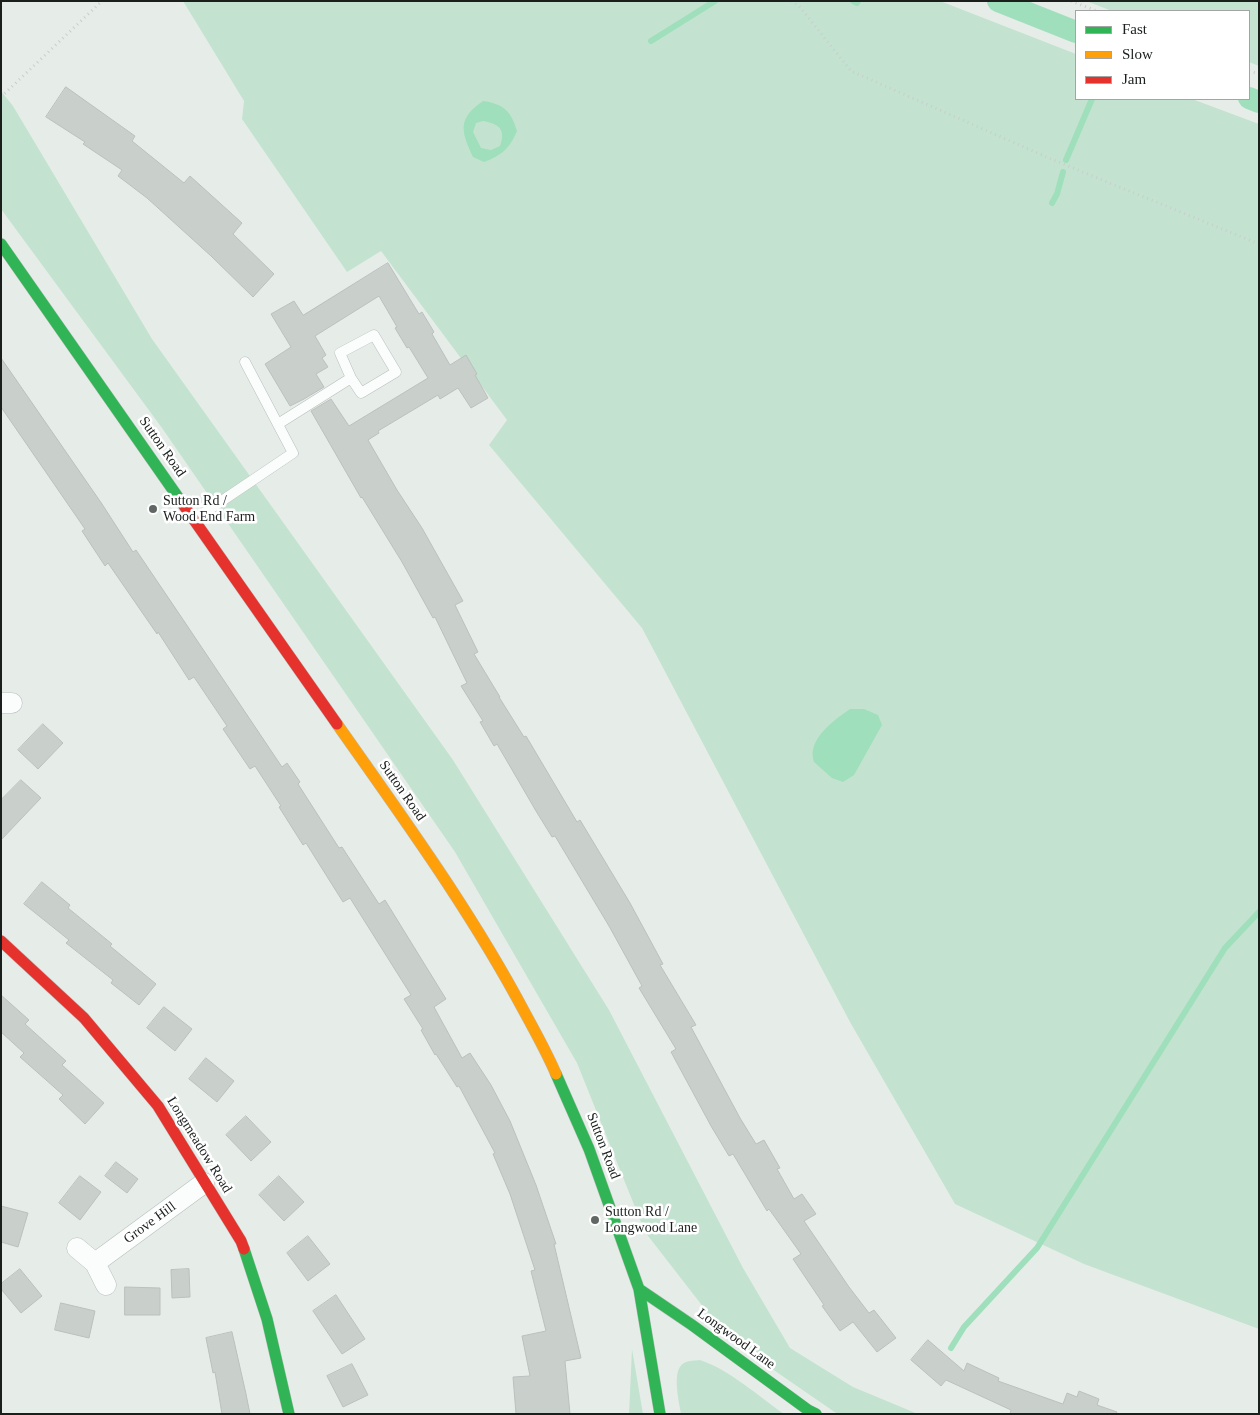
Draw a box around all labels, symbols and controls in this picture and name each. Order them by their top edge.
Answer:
legend [1075,10,1250,100]
text: Fast [1122,21,1147,37]
text: Slow [1122,46,1153,62]
text: Jam [1122,71,1146,87]
street label: Sutton Road [135,414,189,480]
place label: Sutton Rd / Wood End Farm [163,493,255,526]
marker: Sutton Rd / Wood End Farm [147,503,159,515]
street label: Sutton Road [375,758,429,824]
street label: Longmeadow Road [163,1094,235,1196]
street label: Sutton Road [583,1110,623,1182]
street label: Grove Hill [121,1198,179,1248]
place label: Sutton Rd / Longwood Lane [605,1204,697,1236]
marker: Sutton Rd / Longwood Lane [589,1214,601,1226]
street label: Longwood Lane [694,1305,778,1373]

